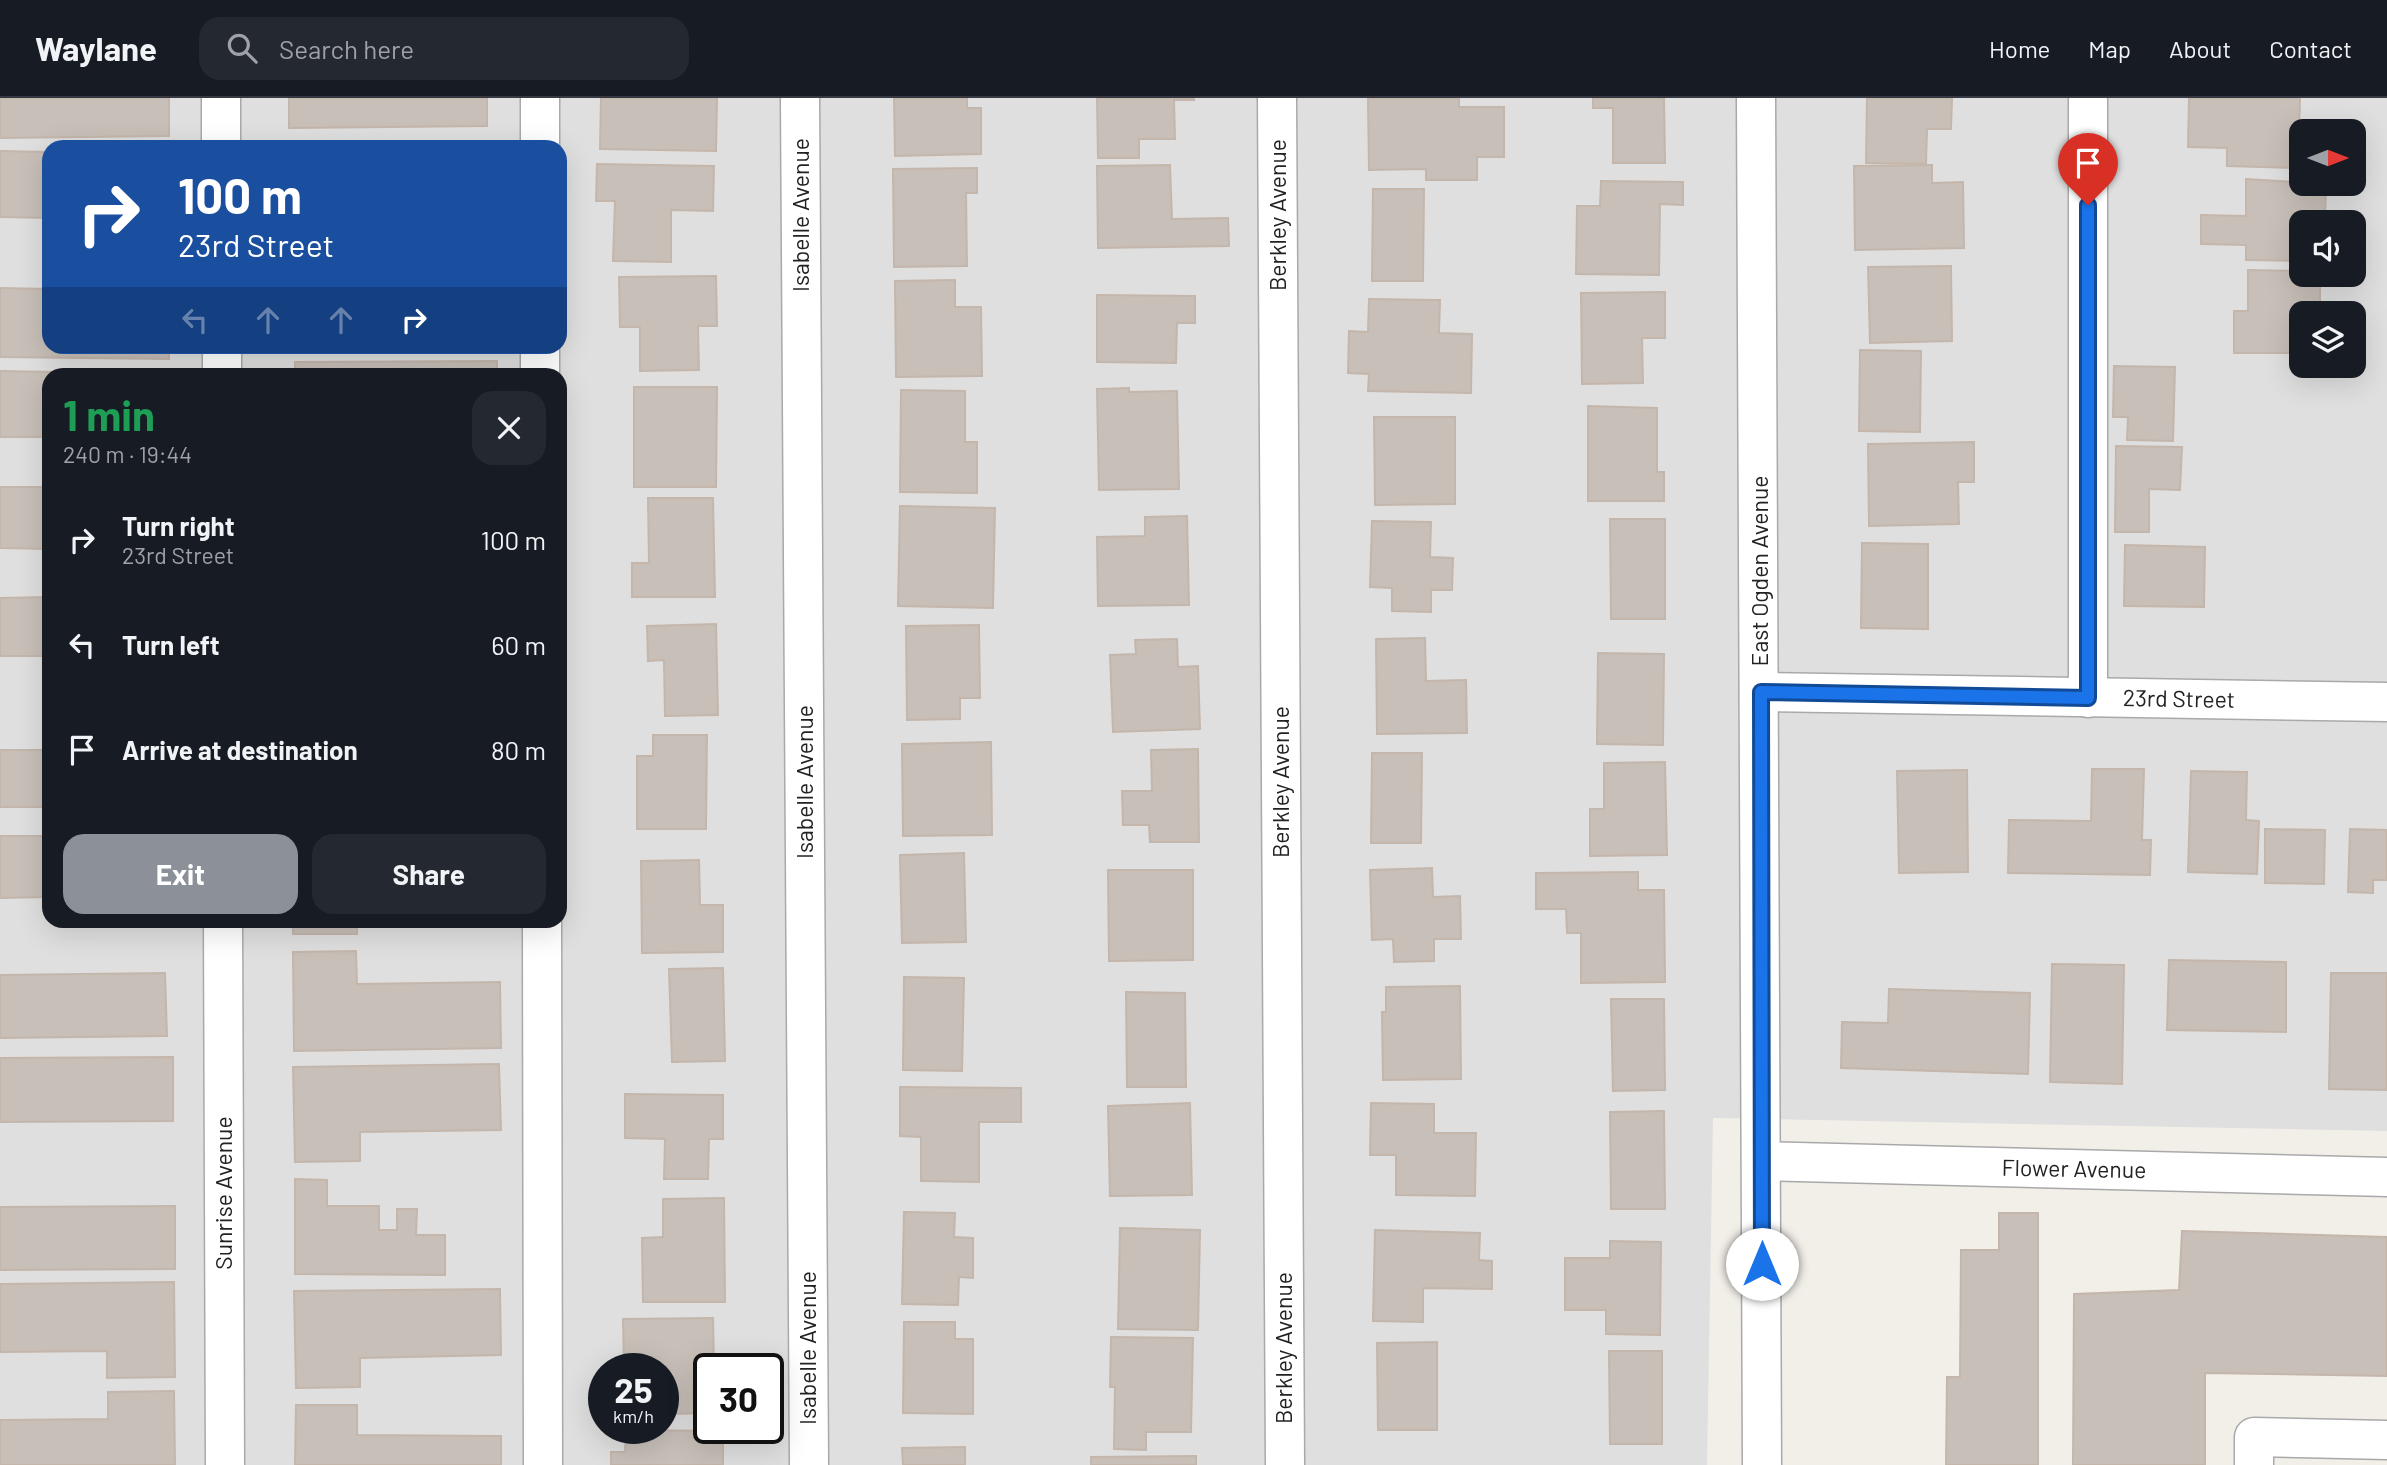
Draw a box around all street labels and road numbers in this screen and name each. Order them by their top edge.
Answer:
street label: Isabelle Avenue [786,138,814,292]
street label: Berkley Avenue [1263,139,1291,291]
street label: East Ogden Avenue [1745,476,1773,666]
street label: 23rd Street [2123,683,2235,713]
street label: Isabelle Avenue [790,705,818,859]
street label: Berkley Avenue [1266,706,1294,858]
street label: Sunrise Avenue [209,1116,237,1270]
street label: Flower Avenue [2001,1153,2147,1183]
street label: Isabelle Avenue [793,1271,821,1425]
street label: Berkley Avenue [1269,1272,1297,1424]

